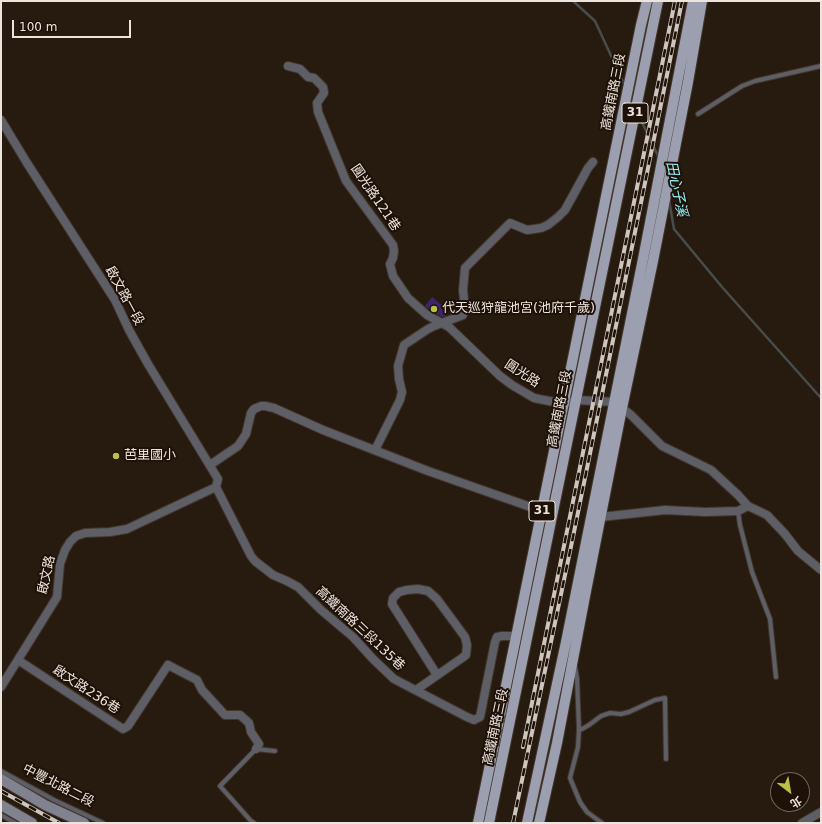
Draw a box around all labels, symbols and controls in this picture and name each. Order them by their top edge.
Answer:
scale bar [14,12,133,38]
text: 100 m [19,20,57,34]
street label: 高鐵南路三段 [599,52,629,132]
road number: 31 [622,103,648,123]
water label: 田心子溪 [662,160,690,218]
street label: 圓光路121巷 [347,162,403,234]
street label: 啟文路一段 [101,264,147,328]
place label: 代天巡狩龍池宮(池府千歲) [442,301,595,317]
marker: 代天巡狩龍池宮(池府千歲) [429,304,439,314]
street label: 圓光路 [501,357,543,391]
street label: 高鐵南路三段 [545,369,575,449]
place label: 芭里國小 [124,448,176,464]
marker: 芭里國小 [111,451,121,461]
road number: 31 [529,501,555,521]
street label: 啟文路 [35,554,59,596]
street label: 高鐵南路三段135巷 [312,584,408,674]
street label: 啟文路236巷 [50,663,122,717]
street label: 高鐵南路三段 [480,687,512,767]
street label: 中豐北路二段 [20,761,96,811]
north arrow [770,772,810,812]
text: 北 [788,793,804,810]

